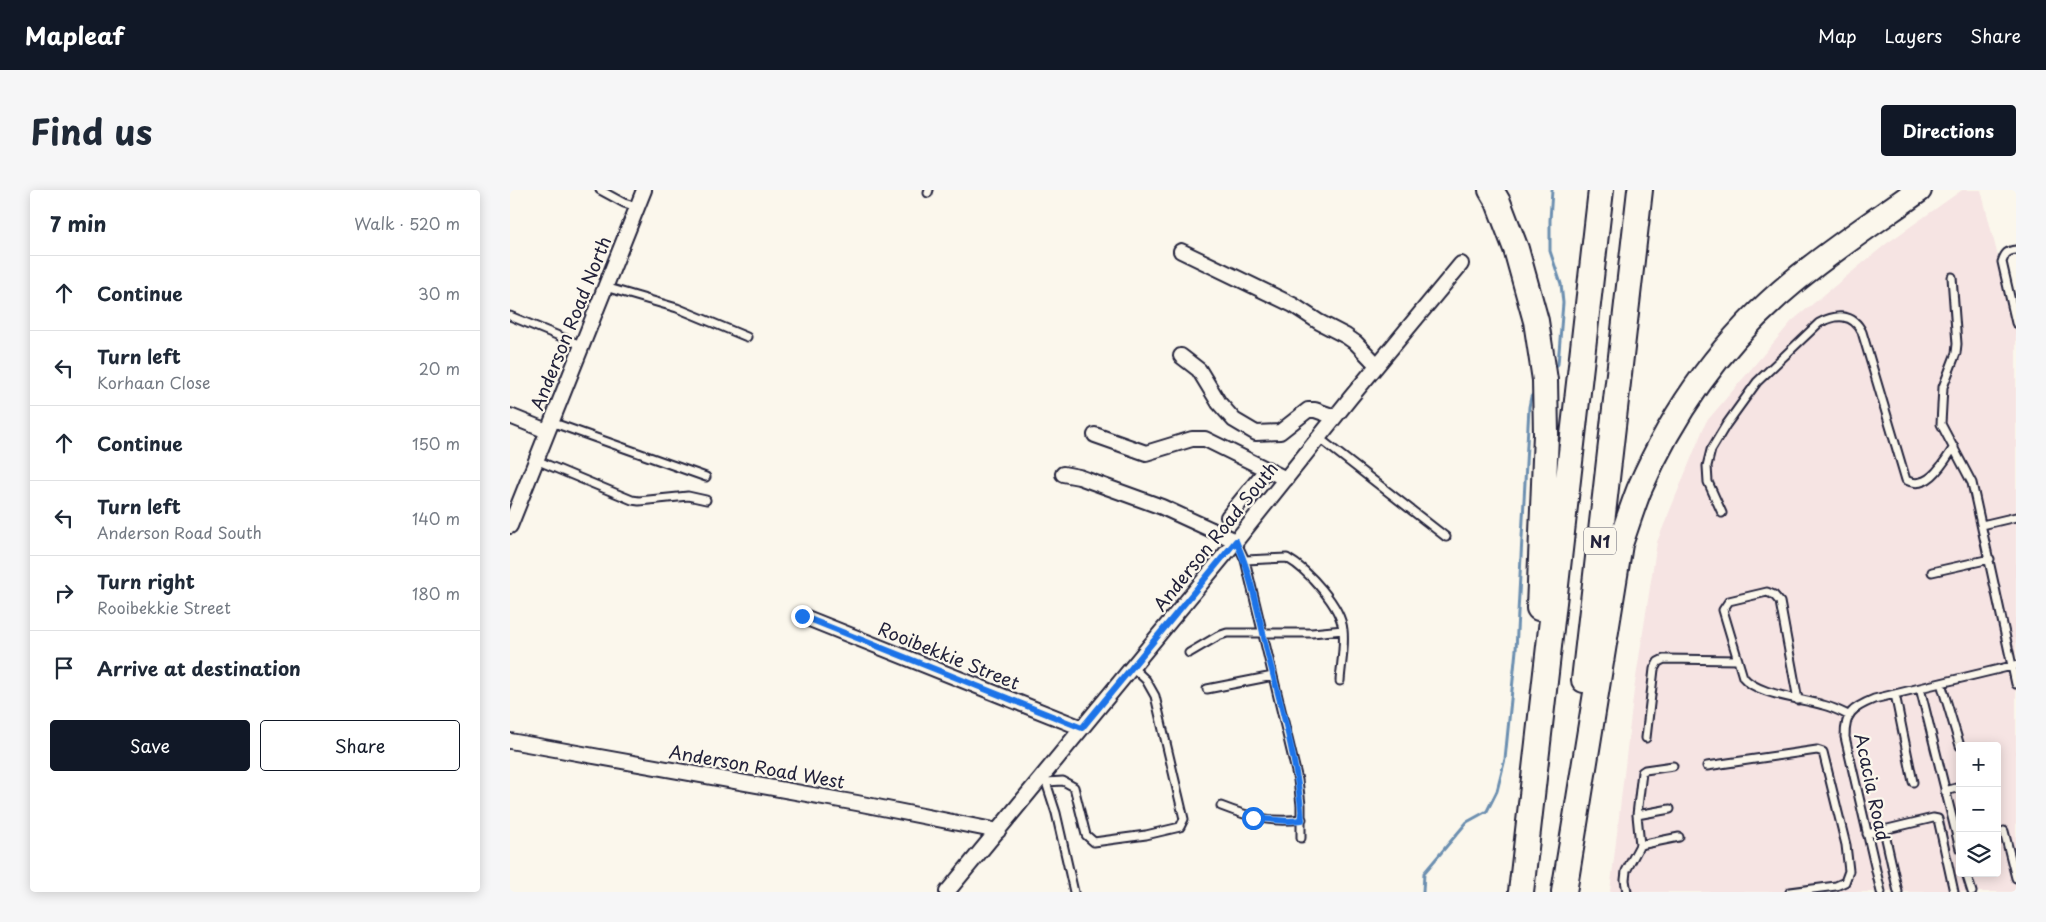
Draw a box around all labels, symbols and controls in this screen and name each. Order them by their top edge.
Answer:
text: Mapleaf [25,17,124,53]
text: Map [1818,22,1857,49]
text: Layers [1885,22,1942,49]
text: Share [1970,22,2021,49]
text: Find us [30,104,152,157]
button: Directions [1881,105,2016,156]
text: 7 min [50,207,106,239]
text: Walk · 520 m [354,211,460,235]
street label: Anderson Road North [523,232,617,414]
icon: ahead [50,279,78,307]
text: Continue [97,279,183,307]
text: 30 m [418,281,460,305]
text: Turn left [97,342,181,370]
icon: left [50,354,78,382]
text: 20 m [419,356,460,380]
text: Korhaan Close [97,370,211,394]
icon: ahead [50,429,78,457]
text: Continue [97,429,183,457]
text: 150 m [412,431,460,455]
street label: Anderson Road South [1146,455,1284,617]
text: Turn left [97,492,181,520]
icon: left [50,504,78,532]
text: 140 m [412,506,460,530]
text: Anderson Road South [97,520,262,544]
road number: N1 [1584,528,1616,554]
text: Turn right [97,567,195,595]
icon: right [50,579,78,607]
text: 180 m [412,581,460,605]
text: Rooibekkie Street [97,595,231,619]
route end [791,605,814,628]
street label: Rooibekkie Street [874,614,1024,696]
icon: arrive [50,654,78,682]
text: Arrive at destination [97,654,301,682]
button: Save [50,720,250,771]
button: Share [260,720,460,771]
street label: Acacia Road [1848,731,1898,843]
street label: Anderson Road West [667,737,847,795]
map controls [1956,742,2001,877]
button: + [1956,742,2001,787]
button: − [1956,787,2001,832]
route start [1242,807,1265,830]
button: layers [1956,832,2001,877]

